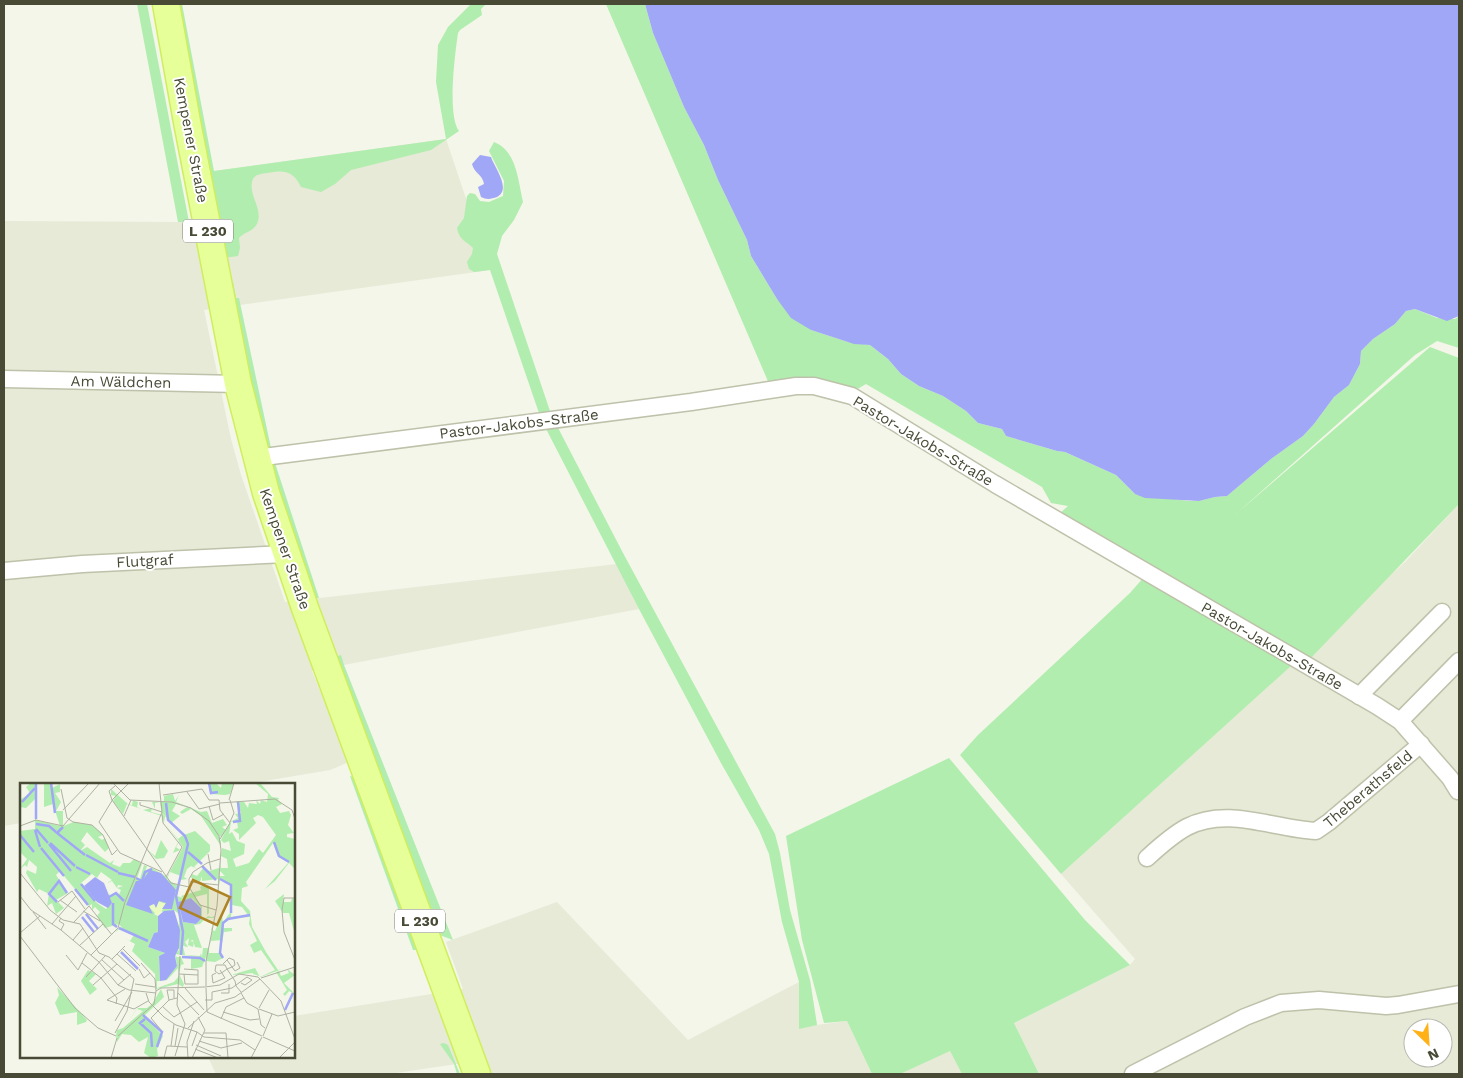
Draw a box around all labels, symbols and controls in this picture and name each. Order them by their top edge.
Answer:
street label: Kempener Straße [170,76,212,204]
road number: L 230 [183,220,233,242]
street label: Am Wäldchen [70,372,172,392]
street label: Pastor-Jakobs-Straße [850,392,996,490]
street label: Pastor-Jakobs-Straße [438,405,600,443]
street label: Kempener Straße [256,486,314,612]
street label: Flutgraf [116,551,174,571]
street label: Pastor-Jakobs-Straße [1198,598,1346,694]
street label: Theberathsfeld [1320,747,1416,831]
inset map [20,783,295,1058]
road number: L 230 [395,909,445,932]
north arrow [1403,1018,1453,1068]
text: N [1425,1045,1442,1064]

